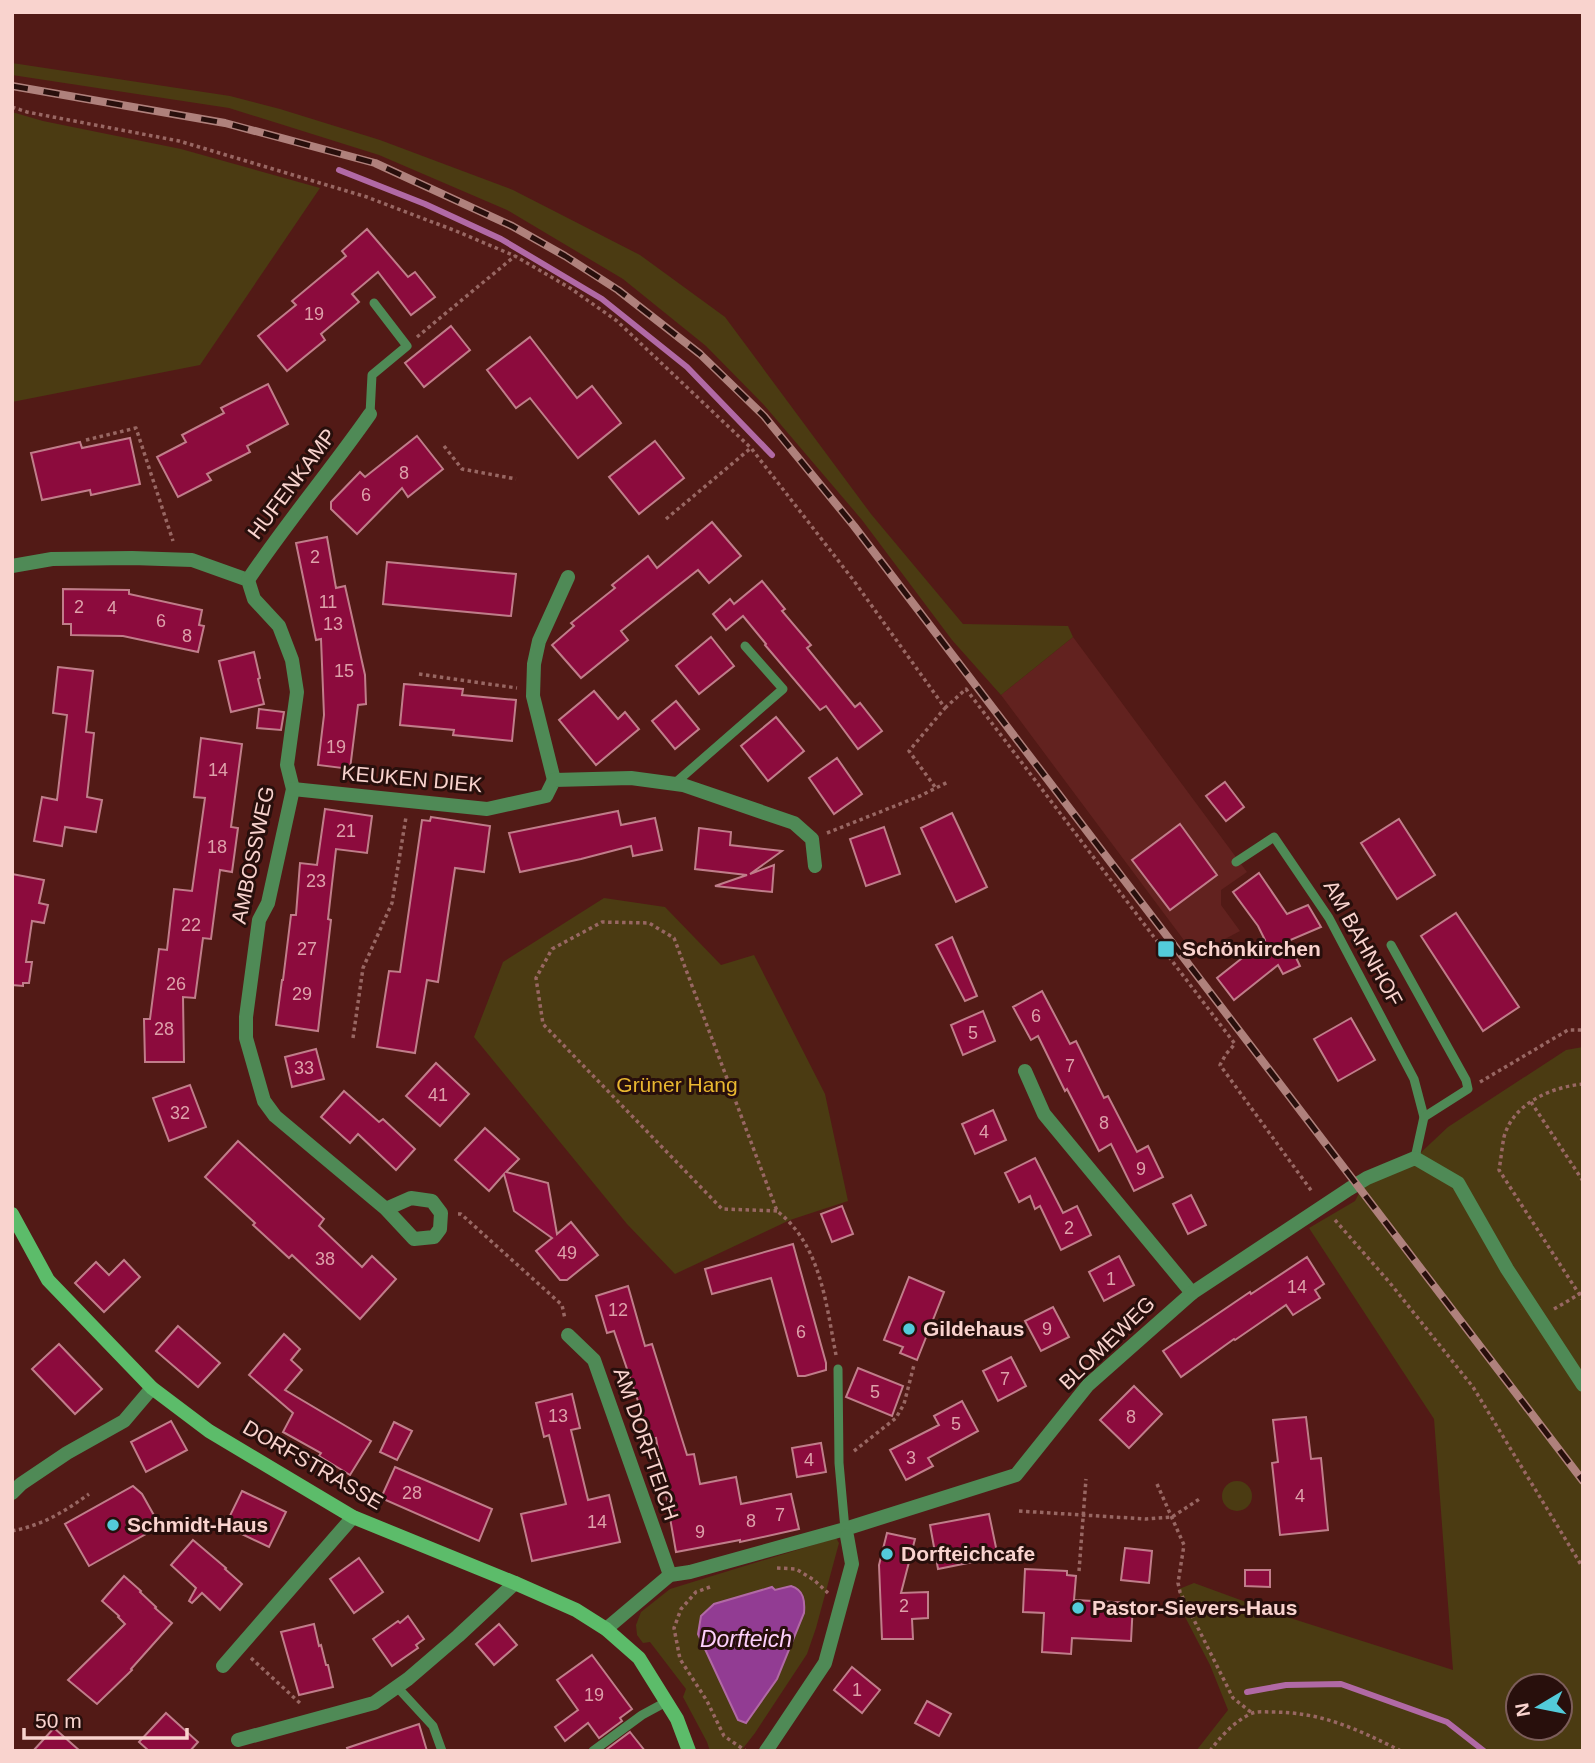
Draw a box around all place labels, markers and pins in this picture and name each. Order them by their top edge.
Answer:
place label: Schönkirchen [1182,937,1321,960]
marker: Schönkirchen [1156,939,1176,959]
place label: Gildehaus [923,1317,1025,1340]
marker: Gildehaus [901,1321,917,1337]
place label: Schmidt-Haus [127,1513,268,1536]
marker: Schmidt-Haus [105,1517,121,1533]
place label: Dorfteichcafe [901,1542,1035,1565]
marker: Dorfteichcafe [879,1546,895,1562]
place label: Pastor-Sievers-Haus [1092,1596,1297,1619]
marker: Pastor-Sievers-Haus [1070,1600,1086,1616]

